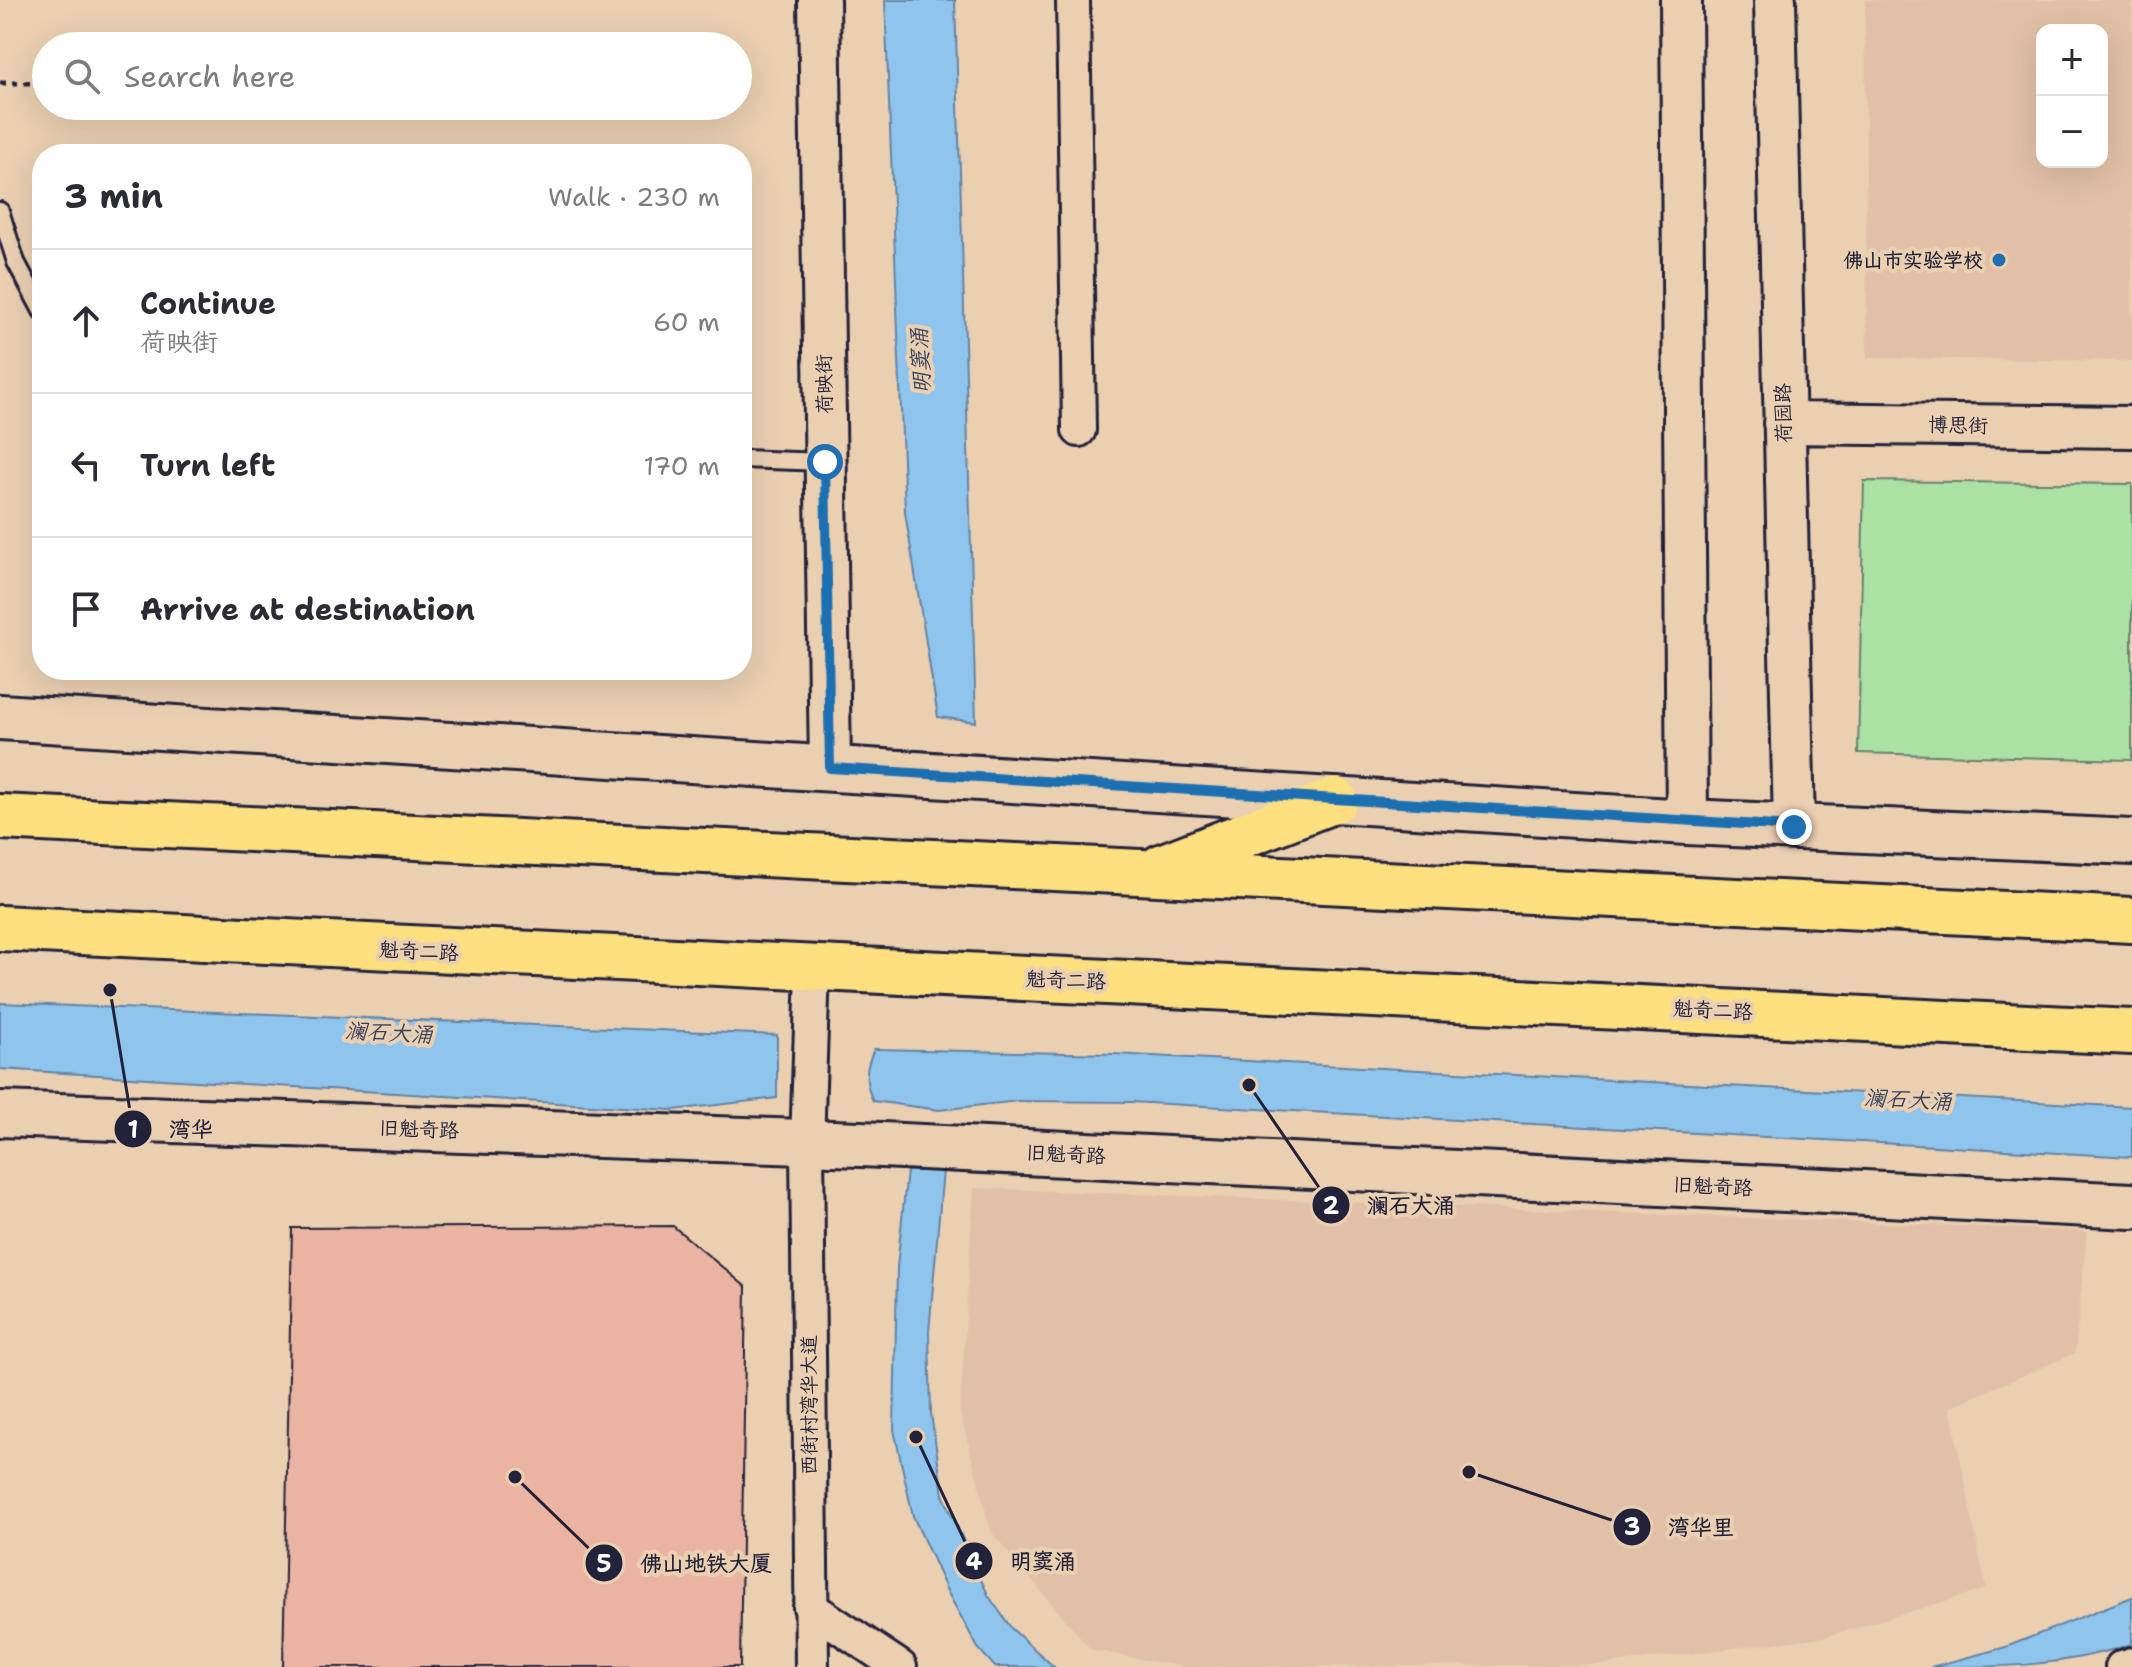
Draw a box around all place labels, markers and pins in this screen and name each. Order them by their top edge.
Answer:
place label: 佛山市实验学校 [1843,247,1983,273]
marker: 佛山市实验学校 [1990,251,2008,269]
callout: 湾华 [113,1106,229,1152]
callout: 澜石大涌 [1311,1182,1471,1228]
callout: 湾华里 [1612,1504,1750,1550]
callout: 明窦涌 [954,1538,1092,1584]
callout: 佛山地铁大厦 [584,1540,788,1586]

